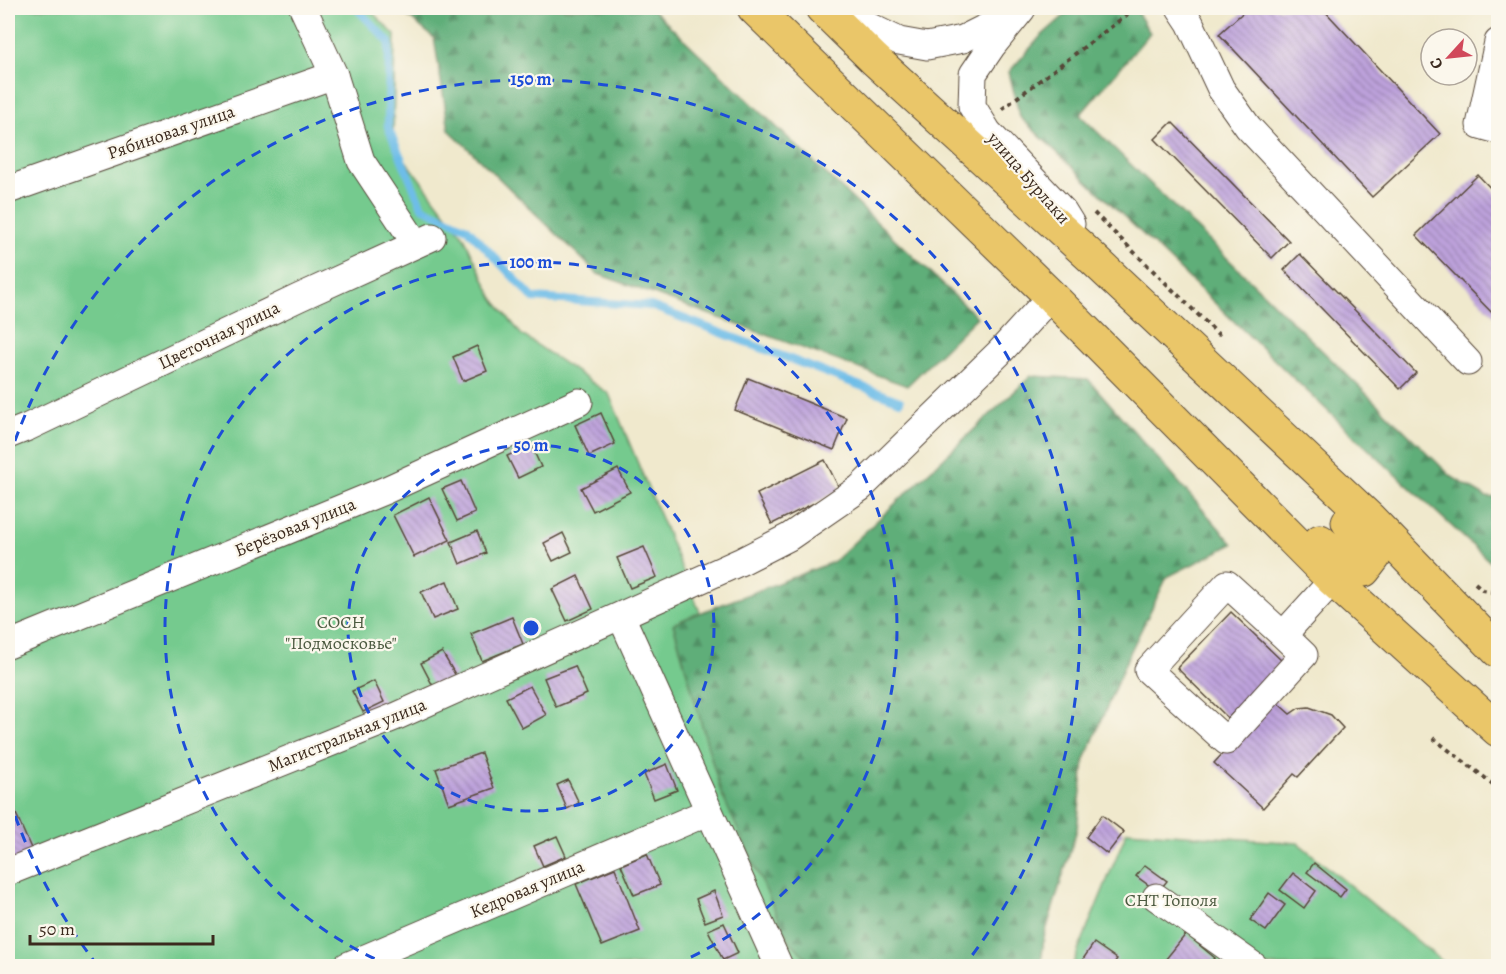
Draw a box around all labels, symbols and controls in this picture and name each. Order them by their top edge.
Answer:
north arrow [1419,27,1479,87]
text: С [1424,54,1449,73]
text: 150 m [510,67,552,91]
street label: Рябиновая улица [104,99,239,165]
street label: улица Бурлаки [982,126,1076,229]
text: 100 m [510,250,552,274]
street label: Цветочная улица [154,295,284,375]
text: 50 m [514,433,548,457]
street label: Берёзовая улица [231,492,360,562]
park label: СОСН "Подмосковье" [285,610,397,655]
centre of rings [521,618,541,638]
street label: Магистральная улица [264,692,430,778]
street label: Кедровая улица [466,854,588,924]
park label: СНТ Тополя [1125,888,1217,912]
scale bar [30,908,213,946]
text: 50 m [39,917,75,941]

